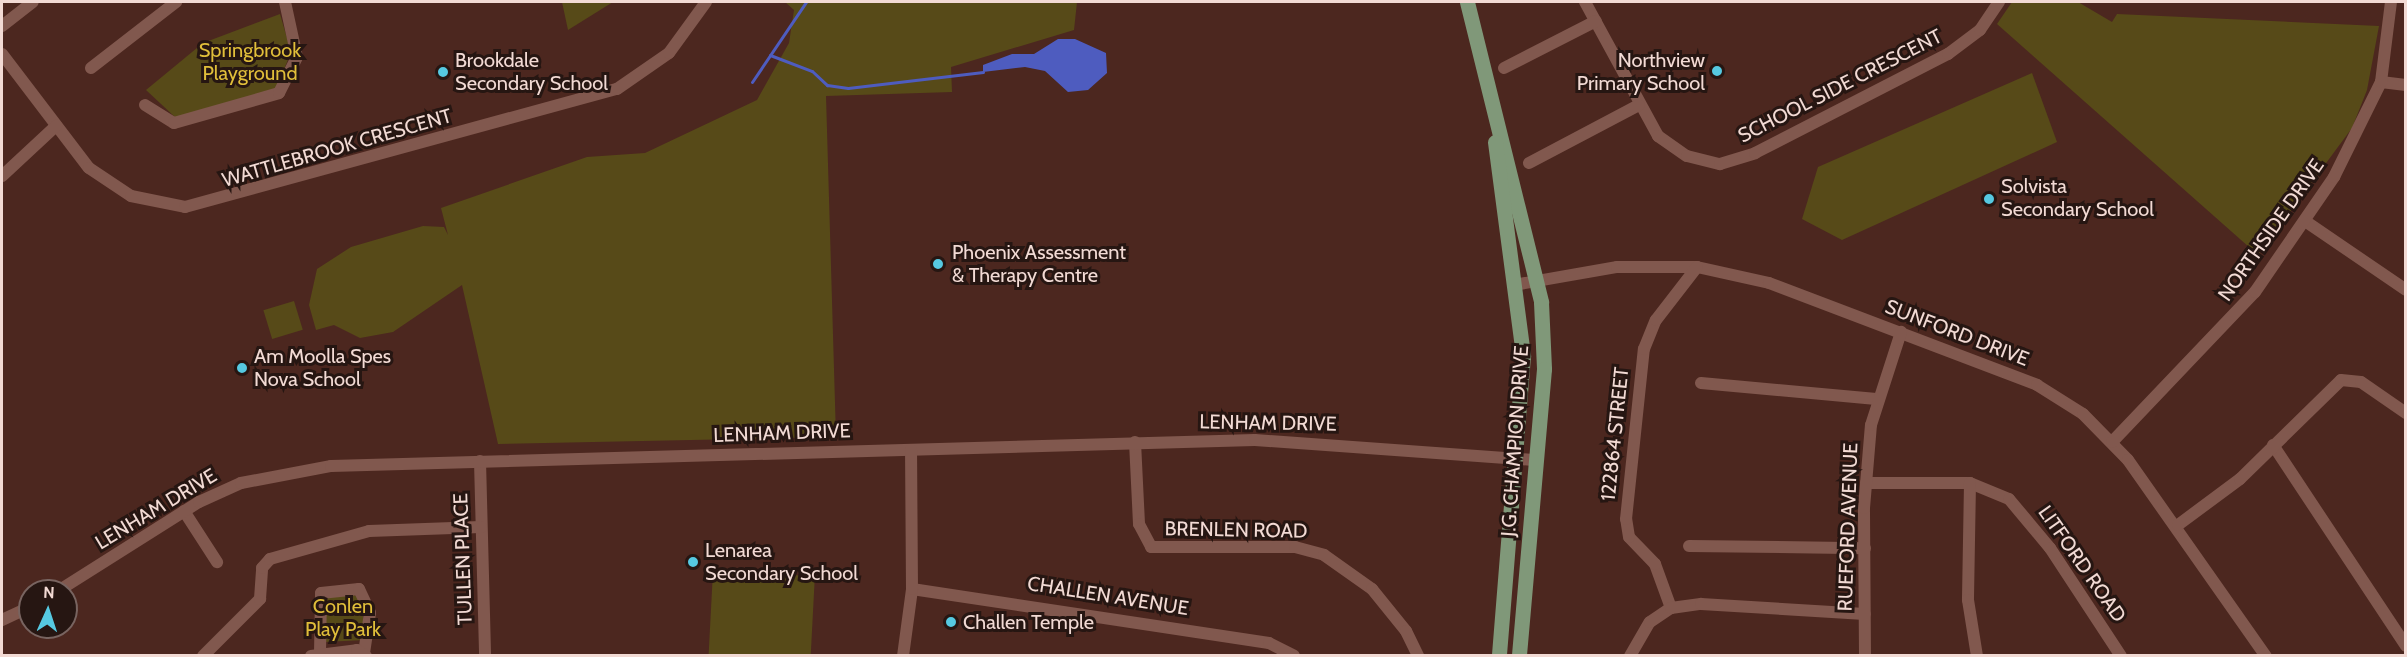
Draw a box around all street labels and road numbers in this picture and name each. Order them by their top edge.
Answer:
street label: SCHOOL SIDE CRESCENT [1734,24,1946,148]
street label: WATTLEBROOK CRESCENT [219,104,455,192]
street label: NORTHSIDE DRIVE [2213,154,2329,306]
street label: SUNFORD DRIVE [1882,295,2032,371]
street label: J.G. CHAMPION DRIVE [1496,345,1534,537]
street label: 122864 STREET [1596,366,1634,502]
street label: LENHAM DRIVE [1199,410,1337,436]
street label: LENHAM DRIVE [713,419,851,447]
street label: RUEFORD AVENUE [1833,442,1863,612]
street label: LENHAM DRIVE [91,463,221,555]
street label: TULLEN PLACE [449,493,477,625]
street label: LITFORD ROAD [2033,501,2131,627]
street label: BRENLEN ROAD [1164,517,1308,543]
street label: CHALLEN AVENUE [1026,571,1190,621]

